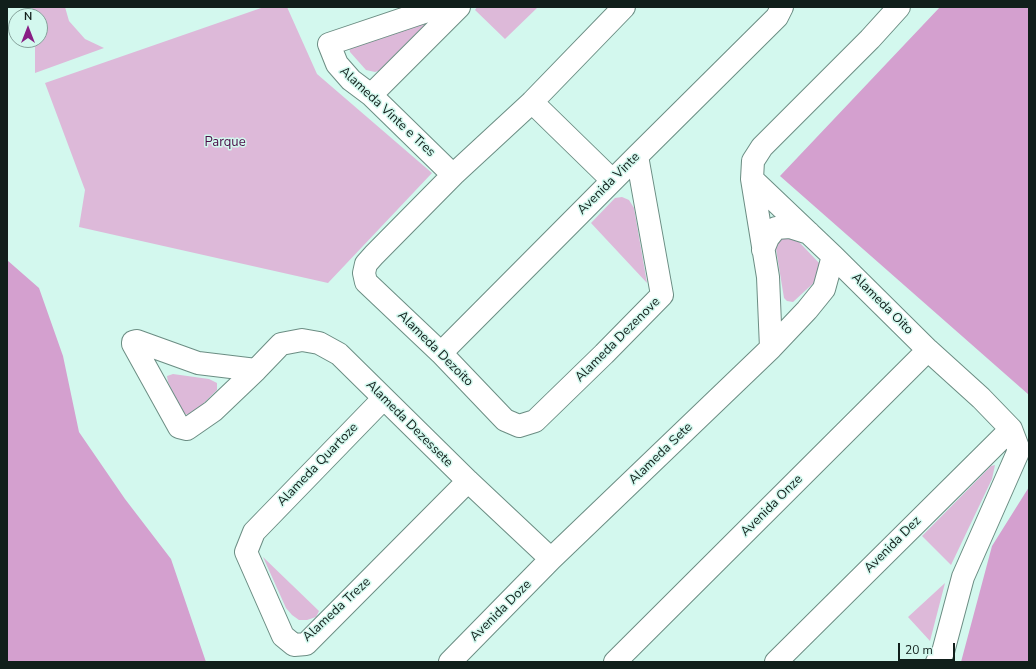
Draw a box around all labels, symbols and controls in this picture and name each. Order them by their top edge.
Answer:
north arrow [8,8,48,48]
text: N [24,9,32,24]
street label: Alameda Vinte e Tres [336,64,438,160]
park label: Parque [204,135,246,151]
street label: Avenida Vinte [575,150,643,218]
street label: Alameda Oito [848,270,916,338]
street label: Alameda Dezenove [572,294,664,386]
street label: Alameda Dezoito [394,308,476,390]
street label: Alameda Dezessete [362,377,456,471]
street label: Alameda Quartoze [274,420,362,510]
street label: Alameda Sete [626,420,696,488]
street label: Avenida Onze [738,472,806,540]
street label: Avenida Dez [862,514,924,576]
street label: Alameda Treze [300,575,374,645]
street label: Avenida Doze [467,577,535,645]
scale bar [900,635,957,661]
text: 20 m [905,642,933,658]

